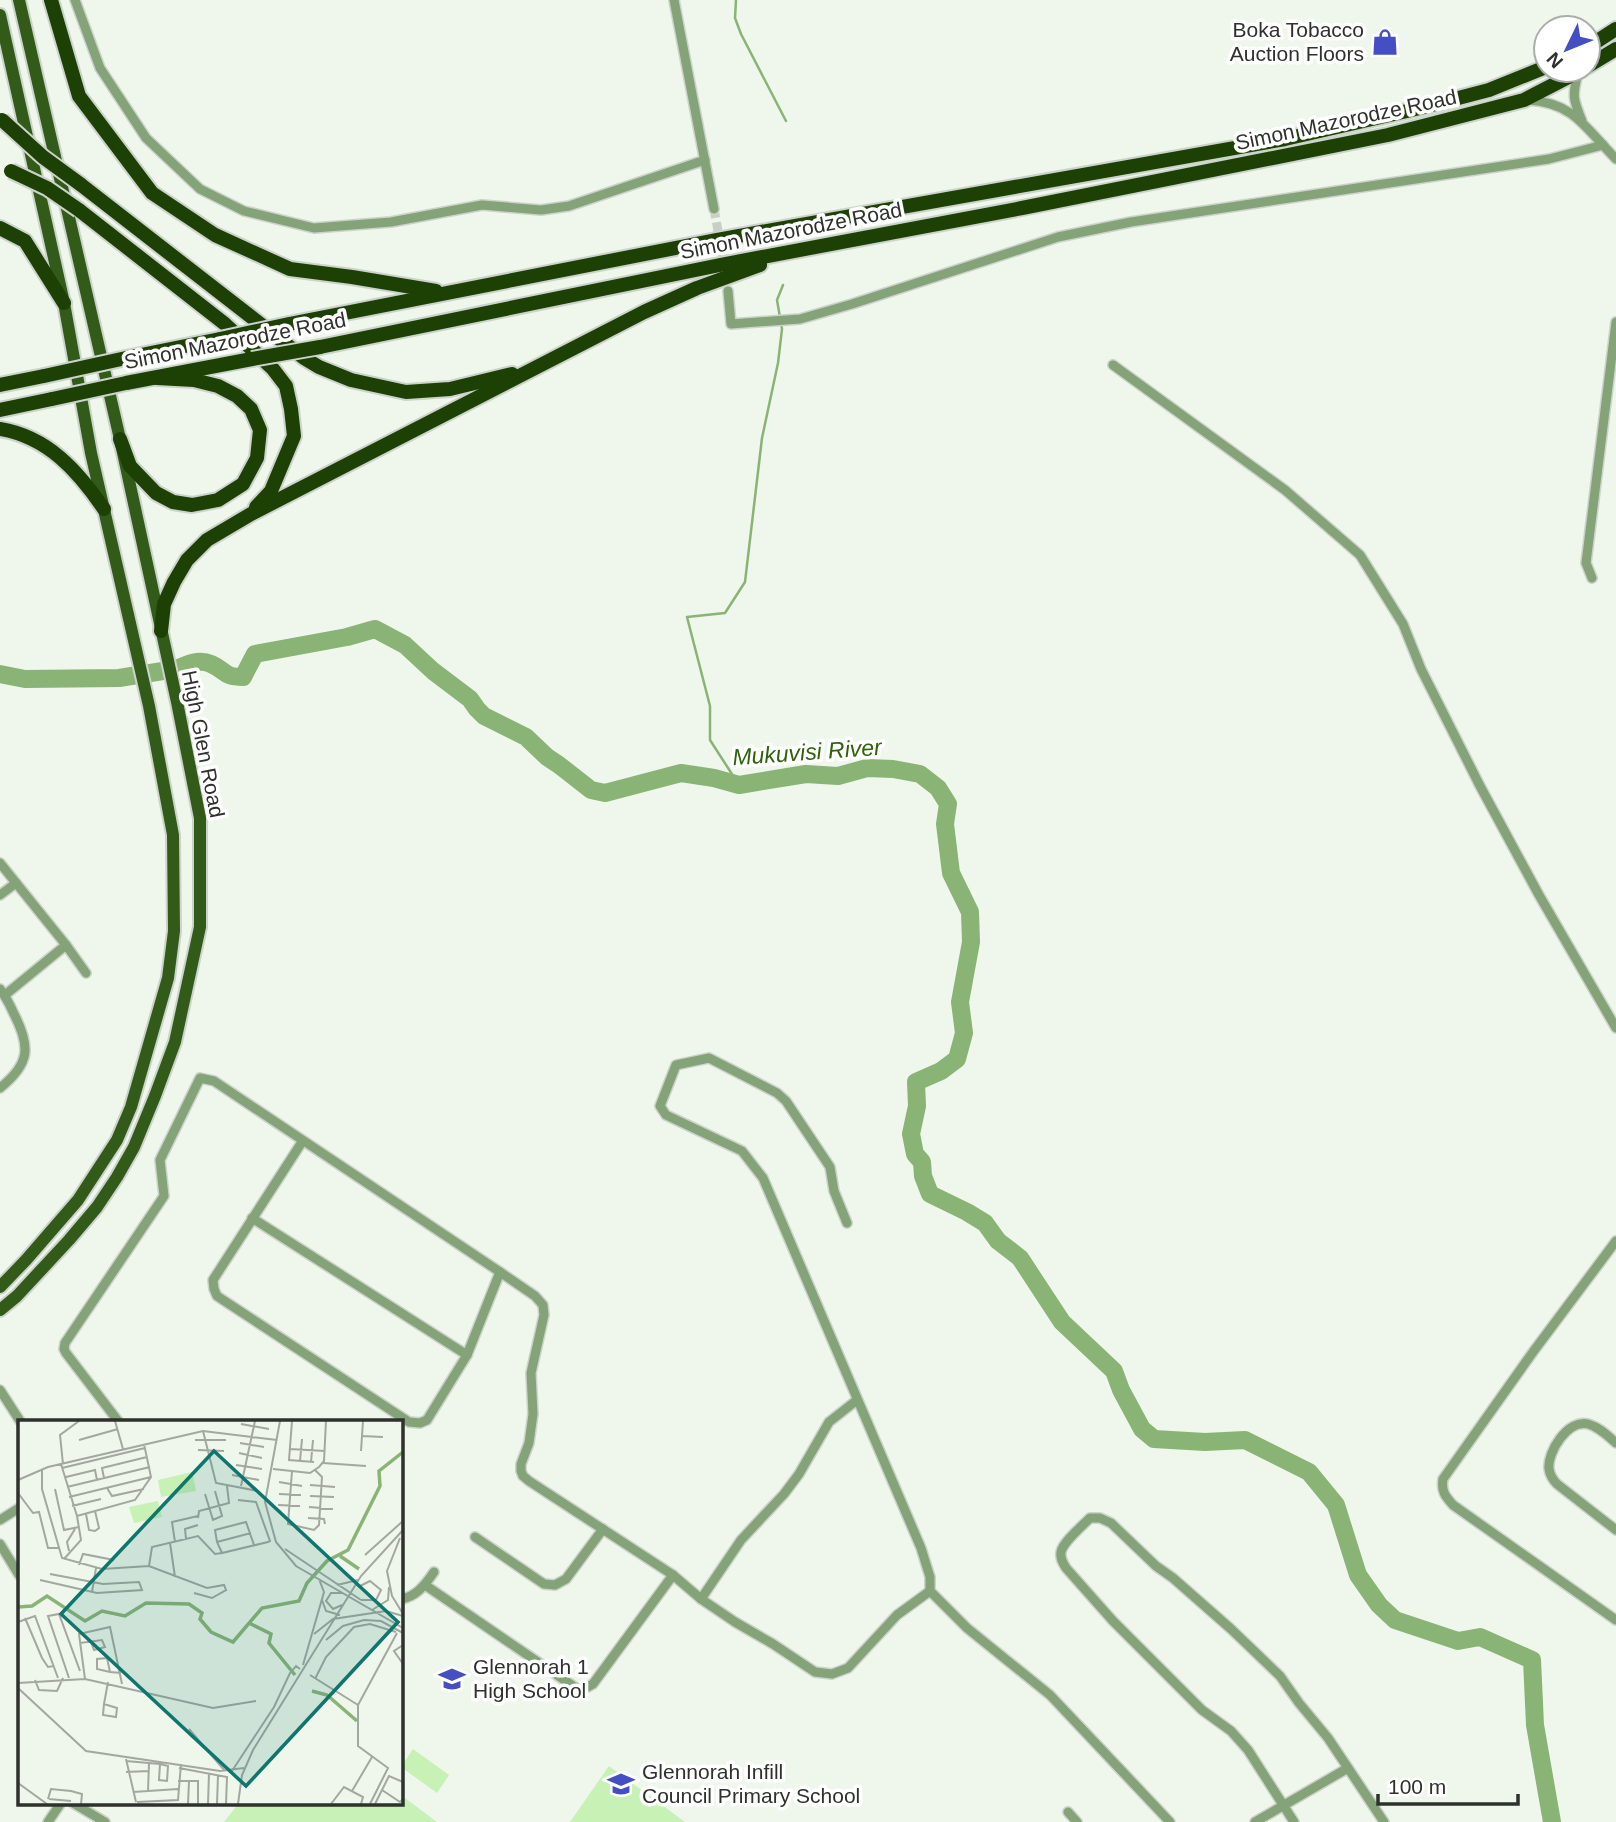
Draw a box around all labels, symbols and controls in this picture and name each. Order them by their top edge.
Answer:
north arrow [1532,14,1602,84]
place label: Boka Tobacco Auction Floors [1230,18,1364,65]
shop icon: Boka Tobacco Auction Floors [1370,27,1400,57]
text: N [1543,48,1567,72]
street label: Simon Mazorodze Road [1233,85,1458,154]
street label: Simon Mazorodze Road [678,198,904,263]
street label: Simon Mazorodze Road [122,308,348,373]
street label: High Glen Road [178,668,229,819]
water label: Mukuvisi River [732,734,884,770]
inset map [18,1420,402,1804]
place label: Glennorah 1 High School [473,1655,589,1702]
school or university icon: Glennorah 1 High School [437,1664,467,1694]
place label: Glennorah Infill Council Primary School [642,1760,860,1807]
scale bar [1378,1762,1518,1806]
school or university icon: Glennorah Infill Council Primary School [606,1769,636,1799]
text: 100 m [1388,1775,1446,1798]

